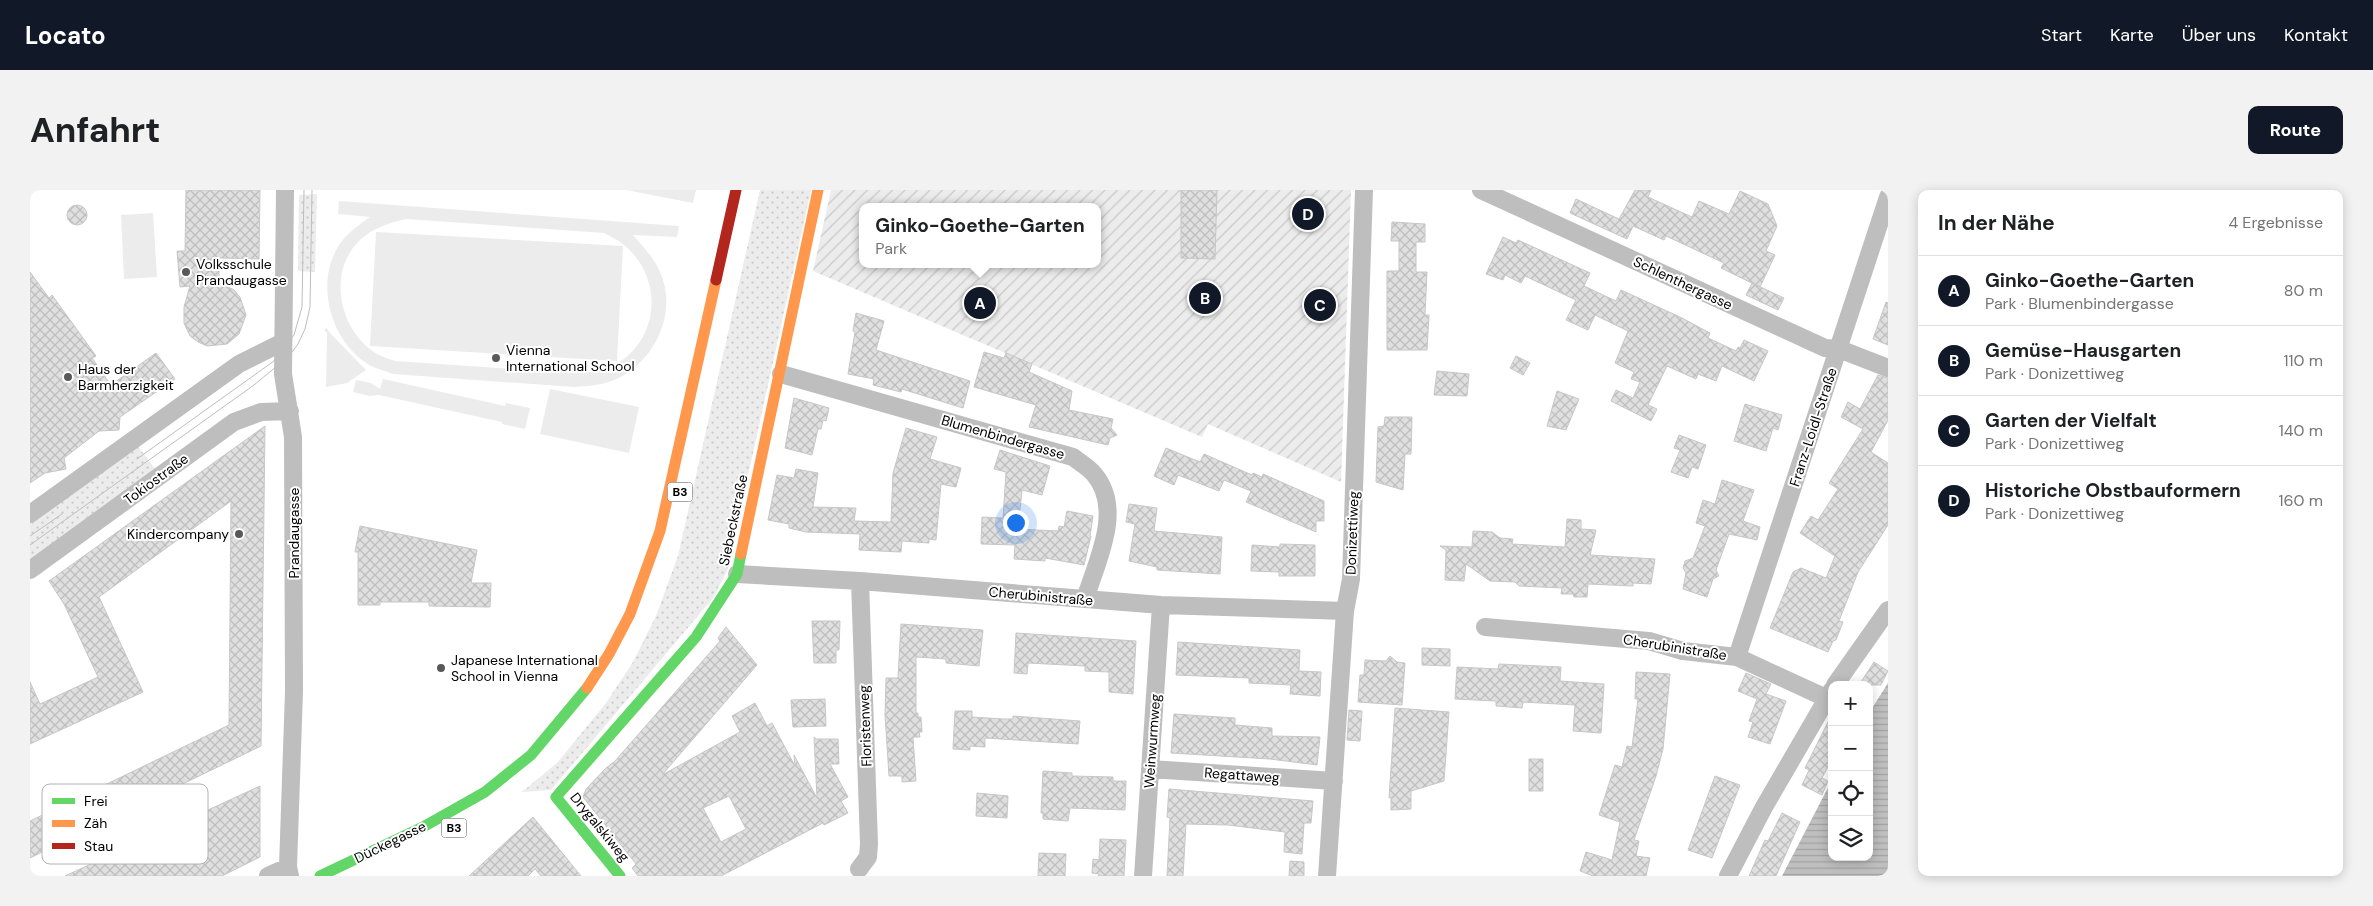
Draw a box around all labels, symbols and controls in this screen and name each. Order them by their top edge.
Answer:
text: Locato [25,20,106,51]
text: Start [2041,23,2082,47]
text: Karte [2110,23,2154,47]
text: Über uns [2182,23,2256,47]
text: Kontakt [2284,23,2348,47]
button: Route [2248,106,2343,154]
text: Anfahrt [30,107,160,153]
pin: D [1292,195,1324,233]
popup [859,203,1101,268]
text: In der Nähe [1938,209,2055,237]
text: 4 Ergebnisse [2228,212,2323,233]
text: Ginko-Goethe-Garten [875,213,1085,238]
text: Park [875,238,907,259]
street label: Schlenthergasse [1631,252,1735,314]
place label: Volksschule Prandaugasse [196,255,287,289]
marker: Volksschule Prandaugasse [180,266,192,278]
text: Ginko-Goethe-Garten [1985,268,2194,293]
pin: B [1189,279,1221,317]
text: A [1948,280,1960,301]
text: 80 m [2284,280,2323,301]
pin: A [964,284,996,322]
pin: C [1304,286,1336,324]
text: Park · Blumenbindergasse [1985,293,2174,314]
text: Gemüse-Hausgarten [1985,338,2181,363]
place label: Vienna International School [506,341,635,375]
text: B [1949,350,1959,371]
text: 110 m [2284,350,2323,371]
marker: Vienna International School [490,352,502,364]
place label: Haus der Barmherzigkeit [78,360,174,394]
text: Park · Donizettiweg [1985,363,2124,384]
street label: Franz-Loidl-Straße [1785,365,1841,489]
marker: Haus der Barmherzigkeit [62,371,74,383]
text: Garten der Vielfalt [1985,408,2157,433]
street label: Blumenbindergasse [939,411,1067,463]
text: C [1948,420,1960,441]
text: 140 m [2279,420,2323,441]
text: Park · Donizettiweg [1985,433,2124,454]
street label: Tokiostraße [120,449,192,509]
street label: Siebeckstraße [715,473,751,567]
text: Historiche Obstbauformern [1985,478,2241,503]
road number: B3 [668,482,692,502]
street label: Prandaugasse [285,488,303,578]
text: D [1948,490,1960,511]
text: 160 m [2279,490,2323,511]
street label: Donizettiweg [1342,491,1362,575]
text: Park · Donizettiweg [1985,503,2124,524]
your location [1003,510,1029,536]
place label: Kindercompany [127,525,229,543]
marker: Kindercompany [233,528,245,540]
street label: Cherubinistraße [988,582,1094,610]
street label: Cherubinistraße [1622,630,1728,664]
place label: Japanese International School in Vienna [451,651,598,685]
marker: Japanese International School in Vienna [435,662,447,674]
map controls [1828,681,1873,861]
button: + [1828,681,1873,726]
street label: Floristenweg [855,685,875,767]
street label: Weinwurmweg [1140,693,1164,789]
button: − [1828,726,1873,771]
street label: Regattaweg [1204,763,1281,787]
button: locate [1828,771,1873,816]
legend [42,784,208,864]
street label: Drygalskiweg [566,789,634,866]
text: Frei [84,792,108,810]
text: Zäh [84,814,107,832]
button: layers [1828,816,1873,861]
street label: Dückegasse [351,817,429,867]
road number: B3 [442,818,466,838]
text: Stau [84,837,113,855]

